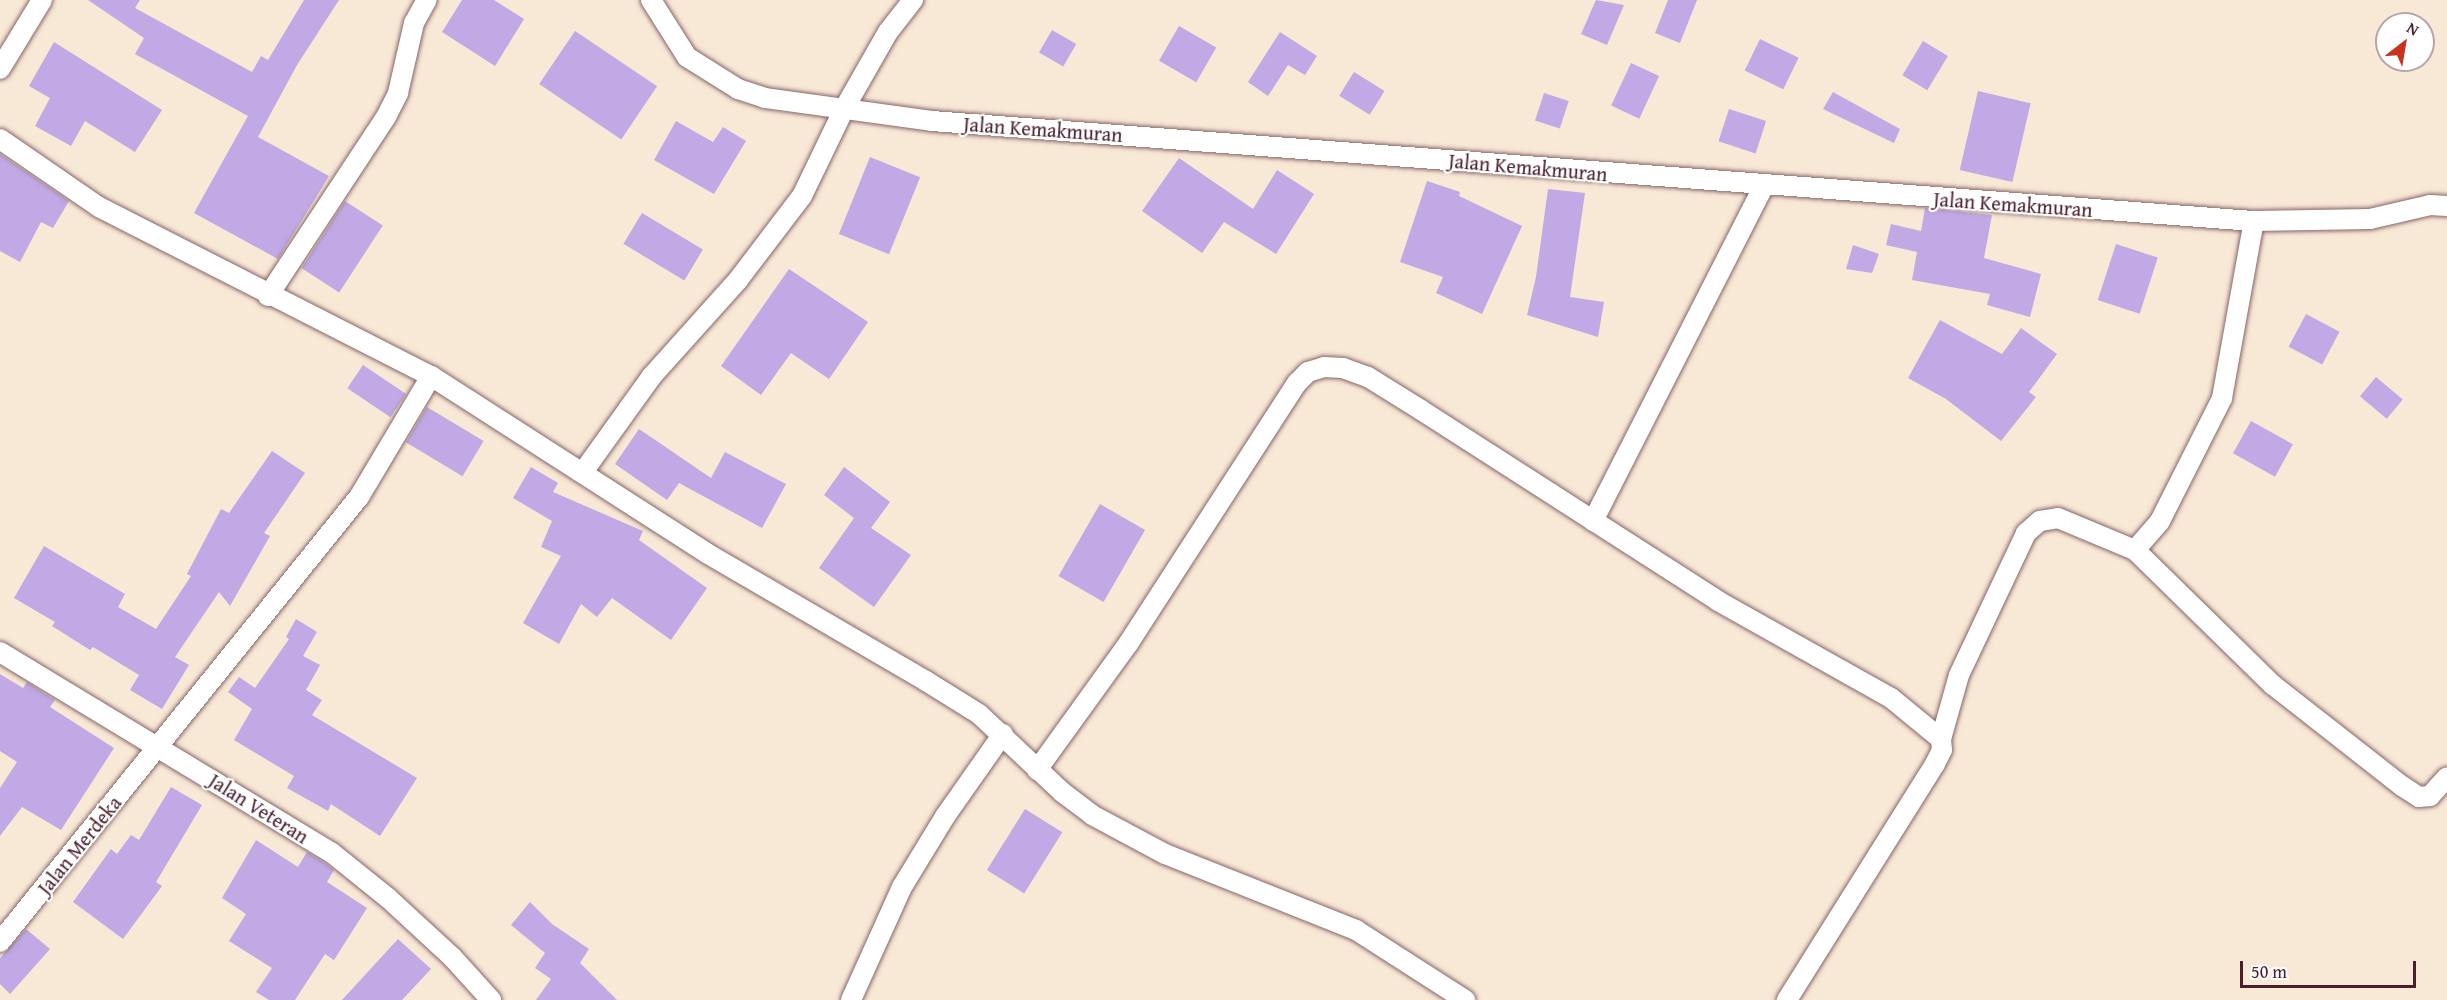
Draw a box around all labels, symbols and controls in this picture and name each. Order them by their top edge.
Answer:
north arrow [2375,12,2435,72]
text: N [2402,15,2424,41]
street label: Jalan Kemakmuran [963,111,1123,147]
street label: Jalan Kemakmuran [1448,148,1608,186]
street label: Jalan Kemakmuran [1933,186,2093,222]
street label: Jalan Veteran [205,768,313,848]
street label: Jalan Merdeka [32,791,126,899]
scale bar [2243,949,2418,987]
text: 50 m [2251,958,2287,985]

